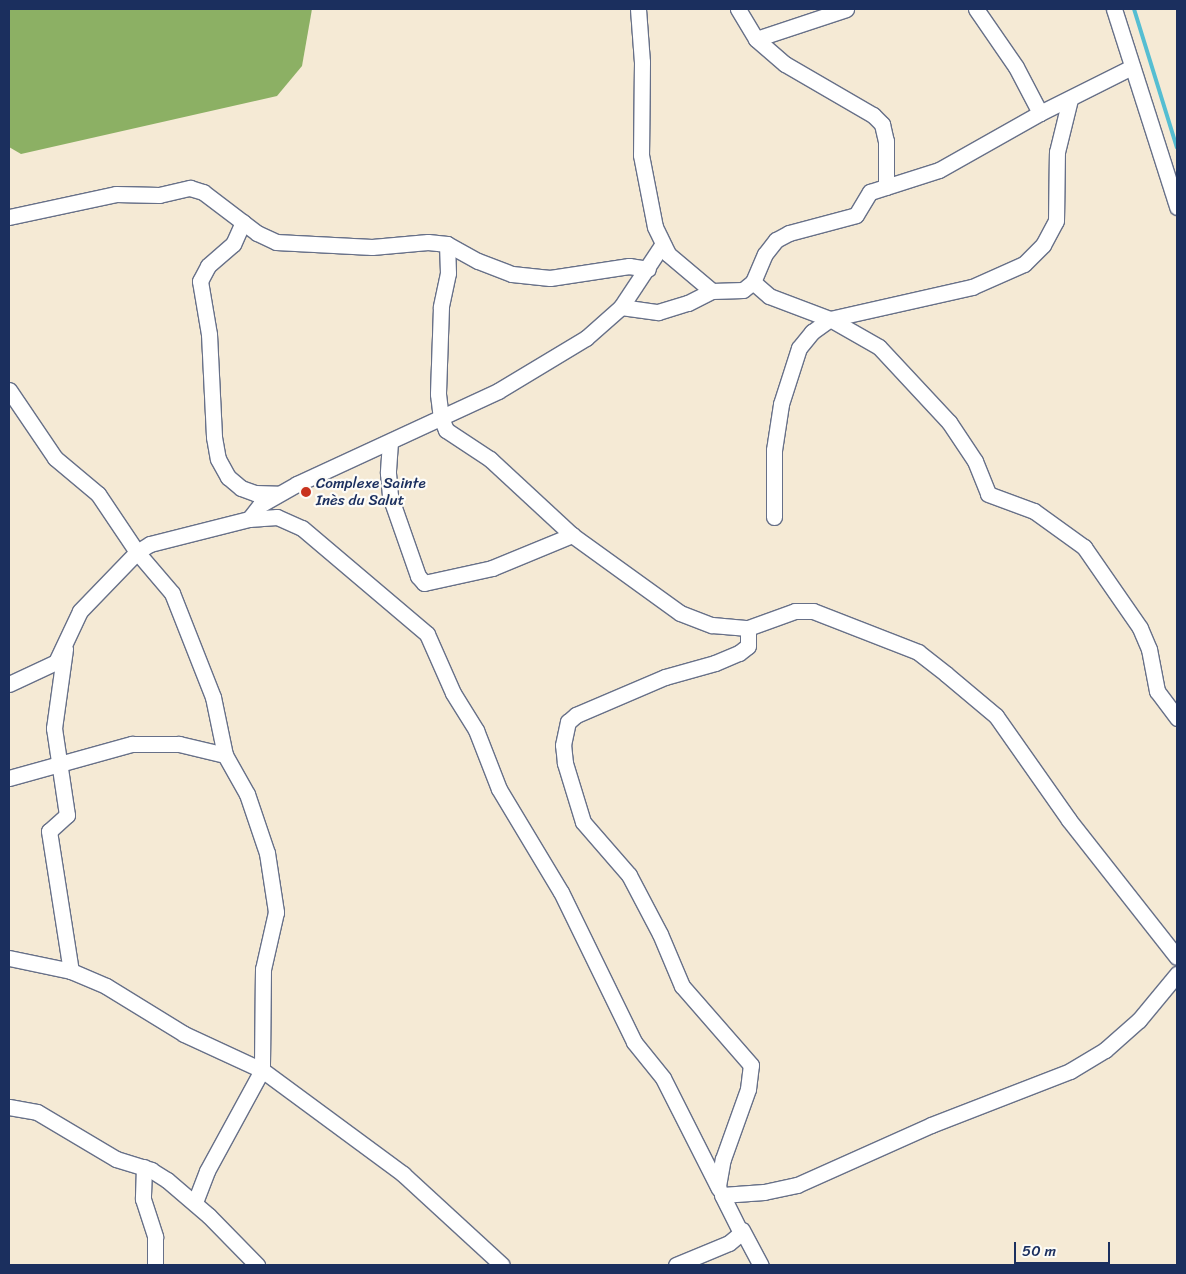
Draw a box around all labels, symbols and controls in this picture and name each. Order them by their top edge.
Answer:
place label: Complexe Sainte Inès du Salut [316,474,426,509]
marker: Complexe Sainte Inès du Salut [300,486,312,498]
scale bar [1016,1232,1112,1264]
text: 50 m [1022,1238,1056,1264]

